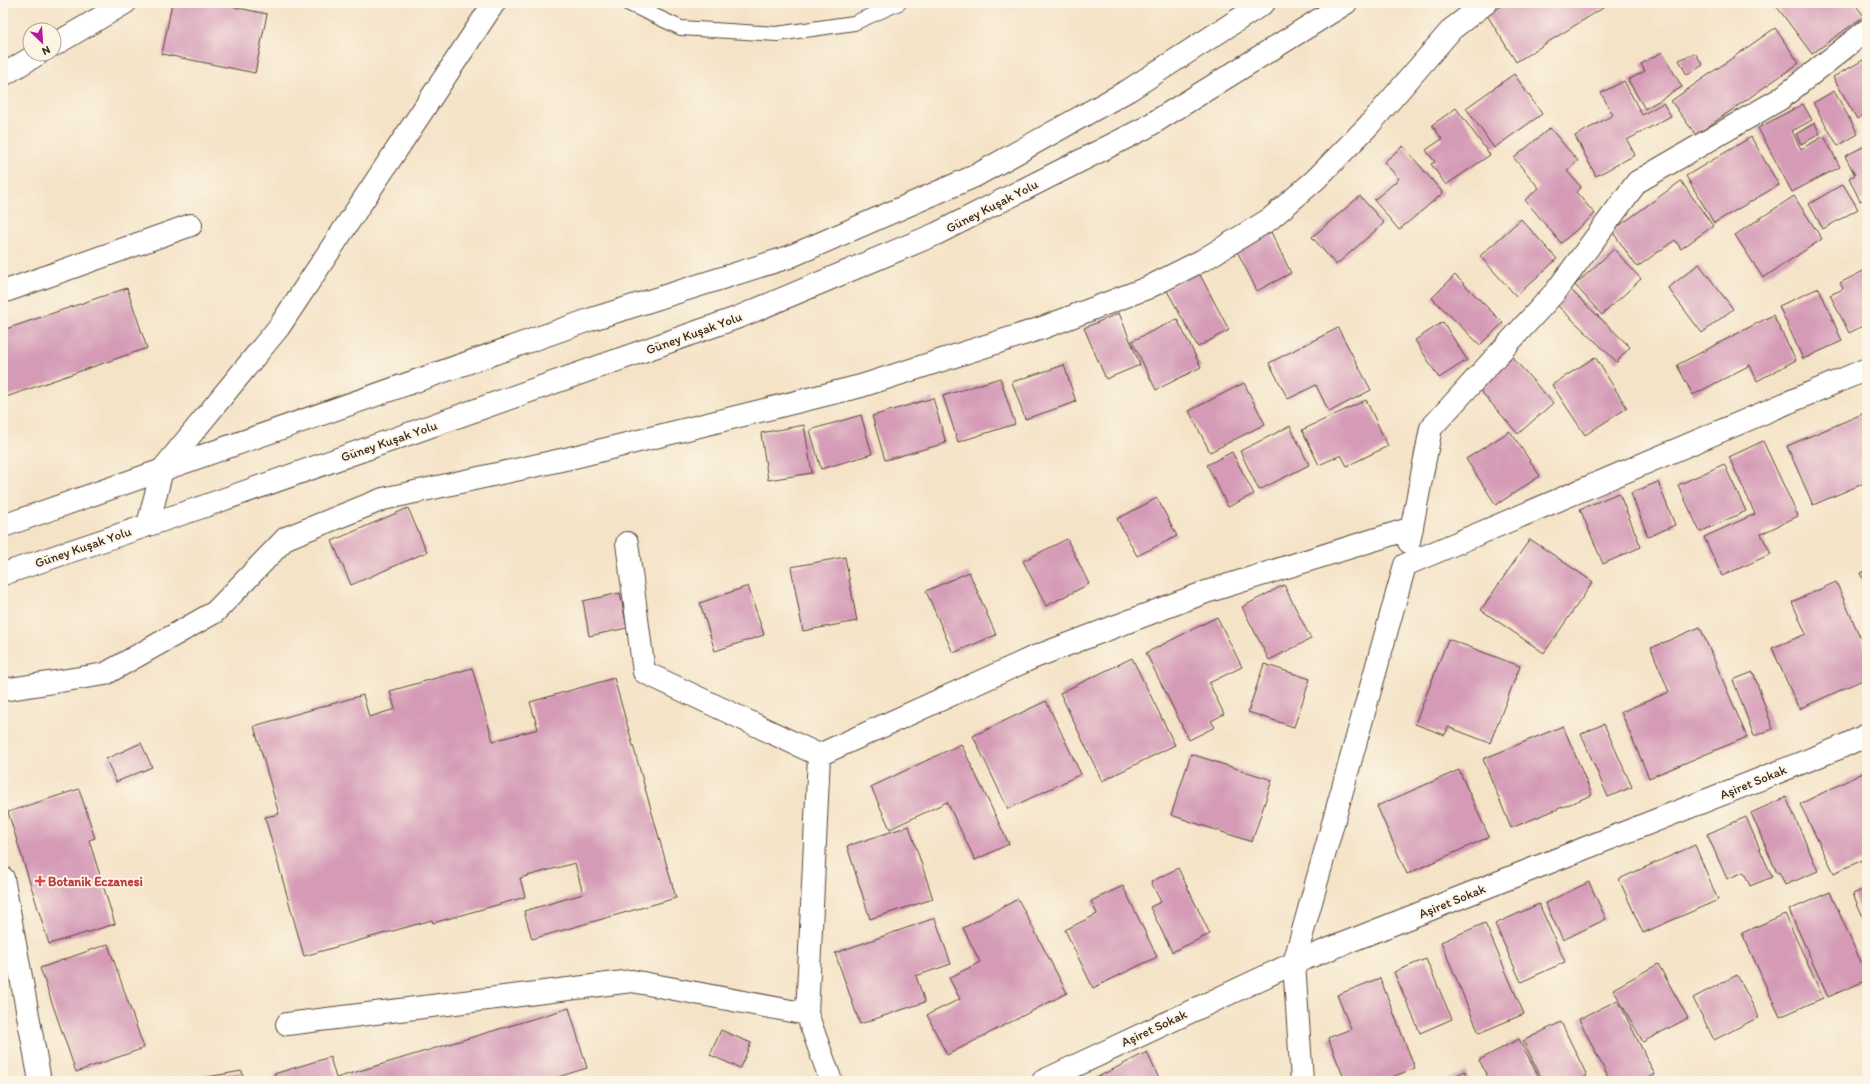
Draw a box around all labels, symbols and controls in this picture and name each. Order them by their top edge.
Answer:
north arrow [22,22,62,62]
text: N [40,43,52,58]
street label: Güney Kuşak Yolu [944,176,1040,236]
street label: Güney Kuşak Yolu [644,309,744,357]
street label: Güney Kuşak Yolu [339,417,439,465]
street label: Güney Kuşak Yolu [33,523,133,571]
street label: Aşiret Sokak [1717,762,1789,802]
place label: Botanik Eczanesi [48,874,143,889]
marker: Botanik Eczanesi [35,876,45,886]
street label: Aşiret Sokak [1416,881,1488,921]
street label: Aşiret Sokak [1119,1006,1189,1050]

